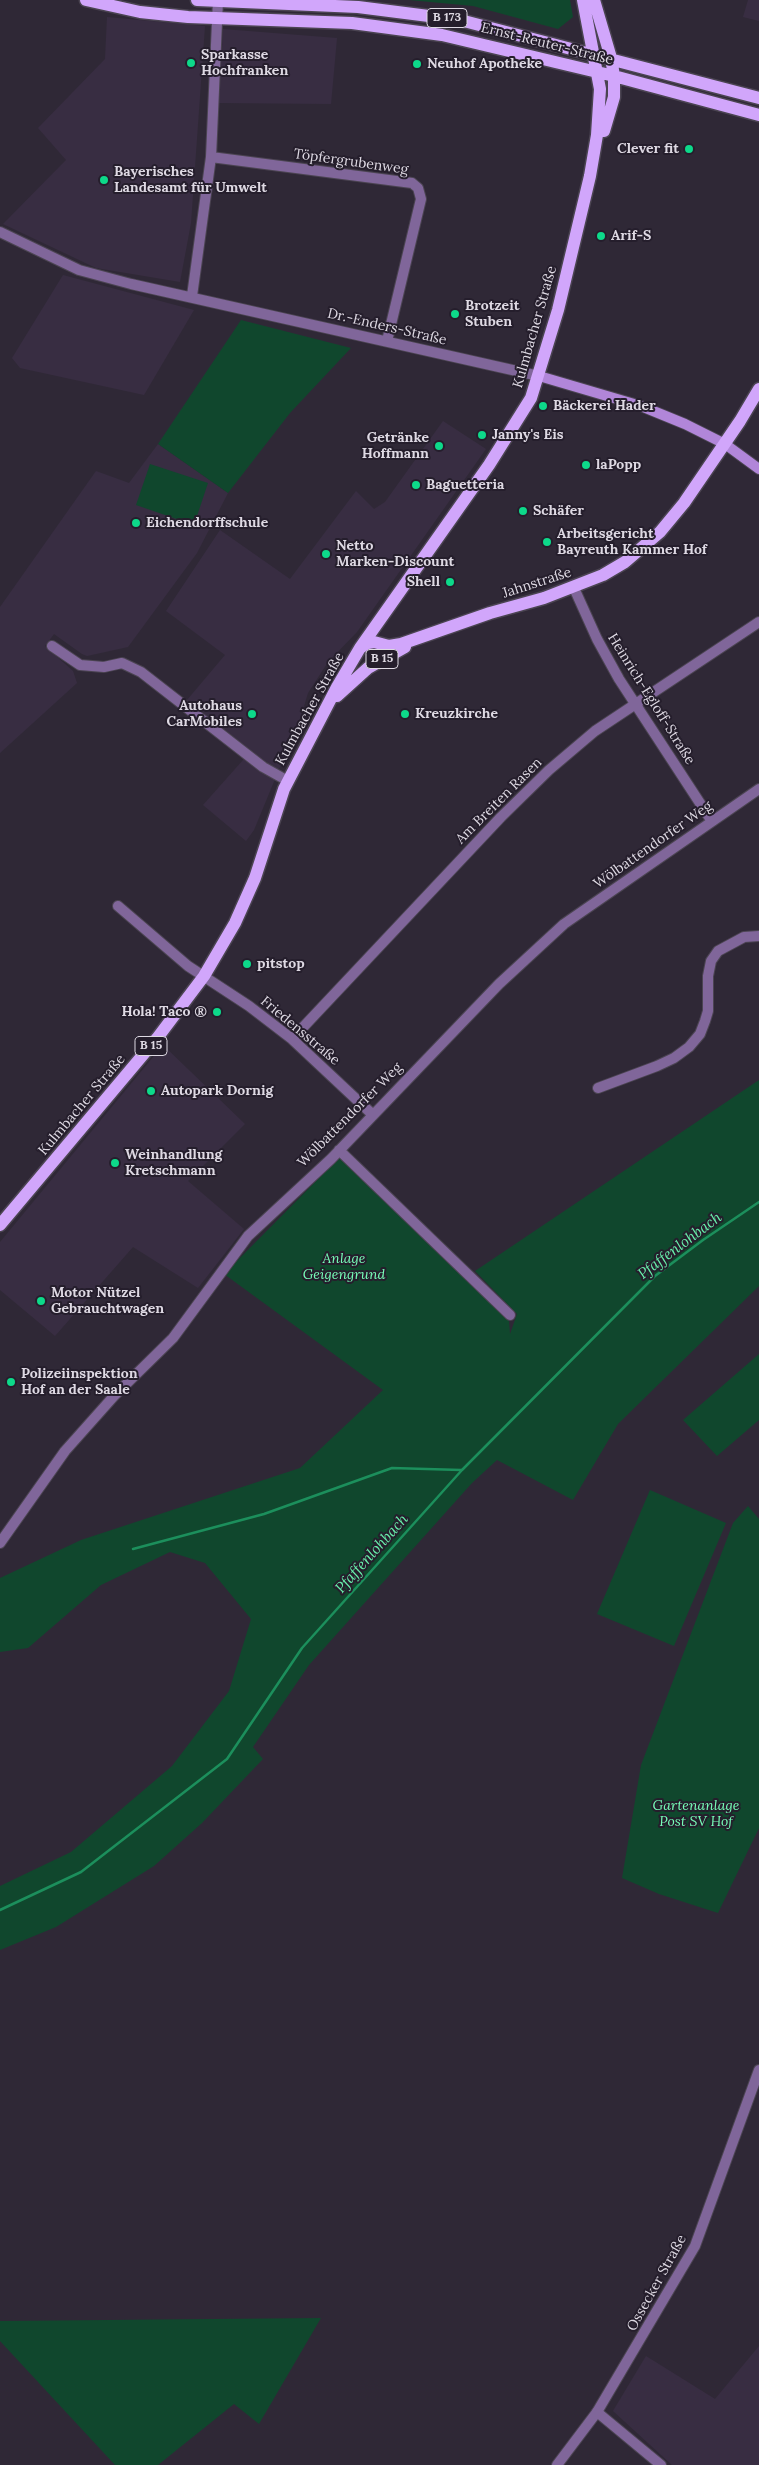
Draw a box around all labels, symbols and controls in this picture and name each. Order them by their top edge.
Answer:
road number: B 173 [427,8,467,28]
street label: Ernst-Reuter-Straße [479,19,615,69]
place label: Sparkasse Hochfranken [201,47,288,80]
place label: Neuhof Apotheke [427,56,542,72]
marker: Sparkasse Hochfranken [185,57,197,69]
marker: Neuhof Apotheke [411,58,423,70]
place label: Clever fit [617,141,679,157]
marker: Clever fit [683,143,695,155]
street label: Töpfergrubenweg [293,146,409,178]
place label: Bayerisches Landesamt für Umwelt [114,164,267,196]
marker: Bayerisches Landesamt für Umwelt [98,174,110,186]
place label: Arif-S [611,228,651,244]
marker: Arif-S [595,230,607,242]
street label: Kulmbacher Straße [510,264,560,390]
place label: Brotzeit Stuben [465,298,519,331]
street label: Dr.-Enders-Straße [326,305,448,349]
marker: Brotzeit Stuben [449,308,461,320]
place label: Bäckerei Hader [553,398,656,414]
marker: Bäckerei Hader [537,400,549,412]
place label: Janny's Eis [492,427,564,443]
marker: Janny's Eis [476,429,488,441]
place label: Getränke Hoffmann [362,430,429,462]
marker: Getränke Hoffmann [433,440,445,452]
place label: laPopp [596,457,641,473]
marker: laPopp [580,459,592,471]
place label: Baguetteria [426,477,504,493]
marker: Baguetteria [410,479,422,491]
place label: Schäfer [533,503,584,519]
marker: Schäfer [517,505,529,517]
place label: Eichendorffschule [146,515,268,531]
marker: Eichendorffschule [130,517,142,529]
place label: Arbeitsgericht Bayreuth Kammer Hof [557,526,707,558]
marker: Arbeitsgericht Bayreuth Kammer Hof [541,536,553,548]
place label: Netto Marken-Discount [336,538,454,570]
marker: Netto Marken-Discount [320,548,332,560]
street label: Jahnstraße [500,564,574,602]
place label: Shell [407,574,440,590]
marker: Shell [444,576,456,588]
street label: Heinrich-Egloff-Straße [604,630,698,768]
street label: Kulmbacher Straße [272,650,348,768]
road number: B 15 [366,650,398,669]
place label: Autohaus CarMobiles [166,698,242,730]
place label: Kreuzkirche [415,706,498,722]
marker: Autohaus CarMobiles [246,708,258,720]
marker: Kreuzkirche [399,708,411,720]
street label: Am Breiten Rasen [452,754,546,848]
street label: Wölbattendorfer Weg [590,798,716,892]
place label: pitstop [257,956,305,972]
marker: pitstop [241,958,253,970]
street label: Friedensstraße [257,993,343,1069]
place label: Hola! Taco ® [122,1004,207,1020]
marker: Hola! Taco ® [211,1006,223,1018]
road number: B 15 [135,1036,167,1056]
street label: Kulmbacher Straße [35,1051,129,1159]
street label: Wölbattendorfer Weg [294,1059,406,1171]
place label: Autopark Dornig [161,1083,273,1099]
marker: Autopark Dornig [145,1085,157,1097]
place label: Weinhandlung Kretschmann [125,1147,222,1180]
marker: Weinhandlung Kretschmann [109,1157,121,1169]
water label: Pfaffenlohbach [635,1209,725,1283]
park label: Anlage Geigengrund [303,1251,385,1284]
place label: Motor Nützel Gebrauchtwagen [51,1285,164,1318]
marker: Motor Nützel Gebrauchtwagen [35,1295,47,1307]
place label: Polizeiinspektion Hof an der Saale [21,1366,138,1398]
marker: Polizeiinspektion Hof an der Saale [5,1376,17,1388]
water label: Pfaffenlohbach [332,1511,412,1597]
park label: Gartenanlage Post SV Hof [653,1798,739,1830]
street label: Ossecker Straße [624,2232,690,2334]

